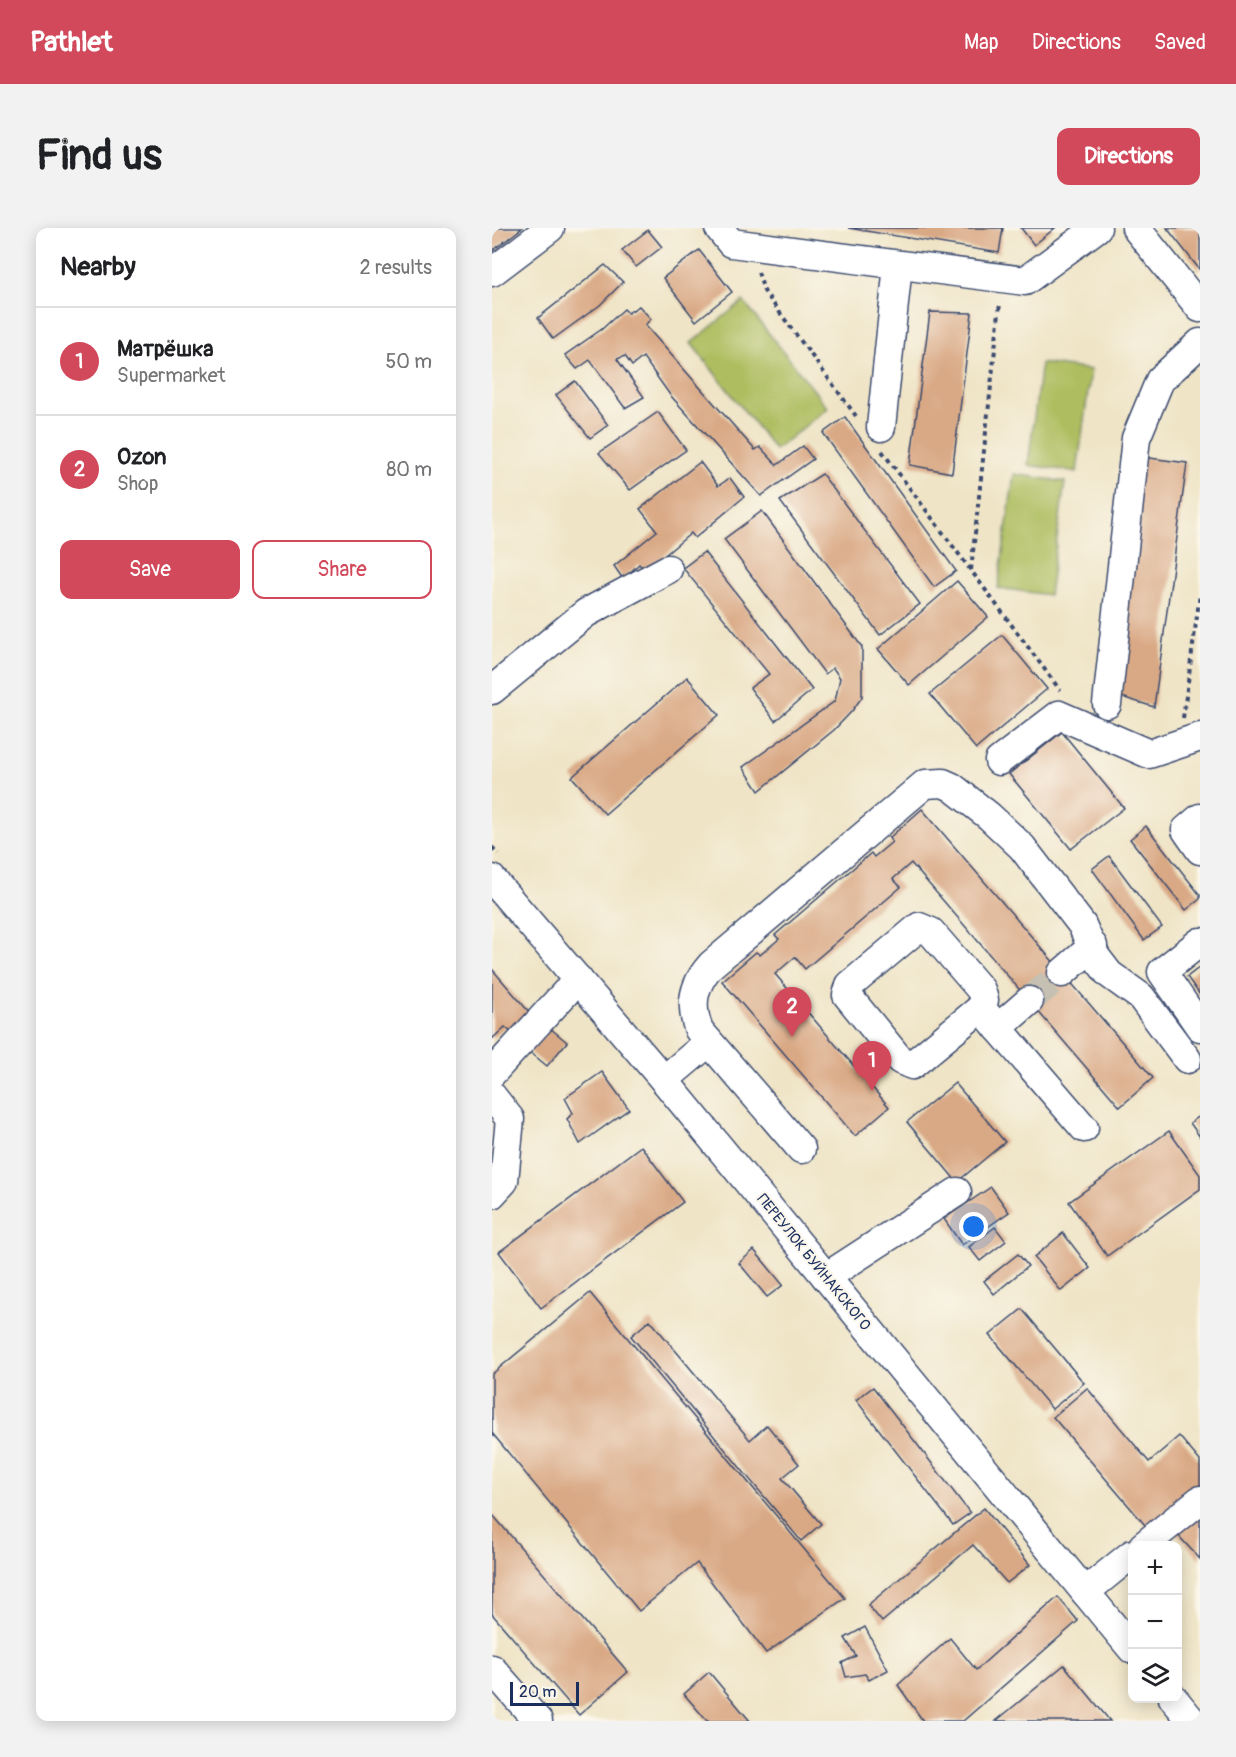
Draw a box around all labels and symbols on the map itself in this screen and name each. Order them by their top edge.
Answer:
pin: 2 [772,988,812,1037]
pin: 1 [852,1042,892,1091]
street label: ПЕРЕУЛОК БУЙНАКСКОГО [753,1190,875,1335]
your location [959,1212,988,1241]
scale bar [510,1679,579,1706]

